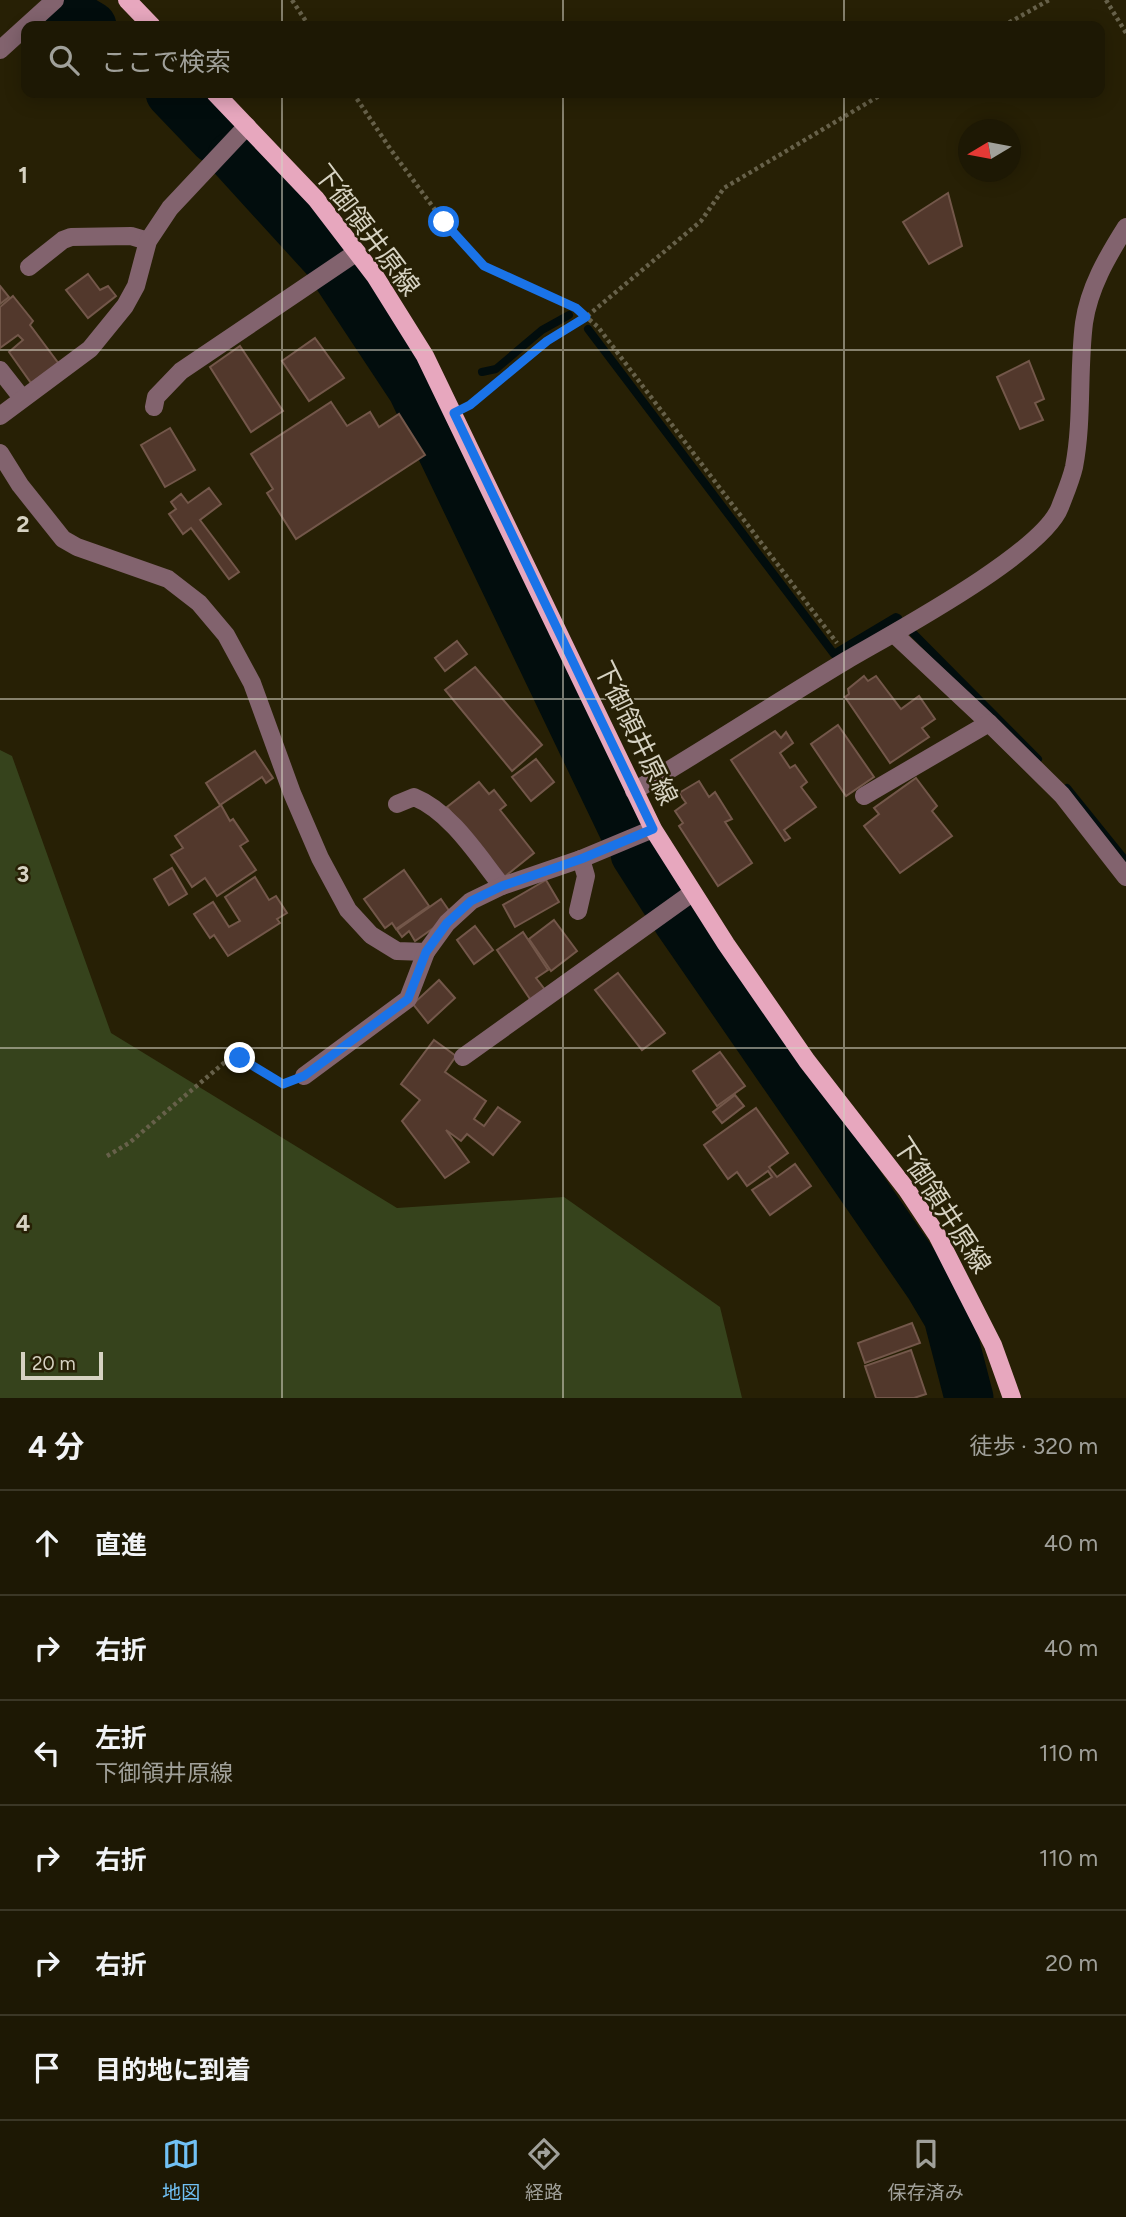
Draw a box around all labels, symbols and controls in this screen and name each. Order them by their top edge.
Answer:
search box [21,21,1105,98]
icon: search [45,41,83,79]
text: ここで検索 [101,46,231,78]
north arrow [958,119,1021,182]
street label: 下御領井原線 [307,158,427,302]
text: 1 [18,161,28,189]
route start [428,206,459,237]
text: 2 [16,510,30,538]
street label: 下御領井原線 [587,656,685,810]
text: 3 [17,860,29,888]
route end [224,1042,255,1073]
street label: 下御領井原線 [886,1131,998,1279]
text: 4 [16,1209,30,1237]
scale bar [21,1349,103,1381]
text: 20 m [32,1352,76,1375]
text: 4 分 [28,1428,84,1465]
text: 徒歩 · 320 m [969,1432,1098,1460]
icon: ahead [28,1524,66,1562]
text: 直進 [95,1529,147,1561]
text: 40 m [1044,1529,1098,1557]
icon: right [28,1629,66,1667]
text: 右折 [95,1634,147,1666]
text: 40 m [1044,1634,1098,1662]
text: 左折 [95,1722,147,1754]
icon: left [28,1734,66,1772]
text: 110 m [1039,1739,1098,1767]
text: 下御領井原線 [95,1759,233,1787]
icon: right [28,1839,66,1877]
text: 右折 [95,1844,147,1876]
text: 110 m [1039,1844,1098,1872]
icon: right [28,1944,66,1982]
text: 右折 [95,1949,147,1981]
text: 20 m [1045,1949,1098,1977]
icon: arrive [28,2049,66,2087]
text: 目的地に到着 [95,2054,251,2086]
tab: 地図 [162,2135,200,2204]
tab: 経路 [525,2135,563,2204]
tab: 保存済み [888,2135,964,2204]

